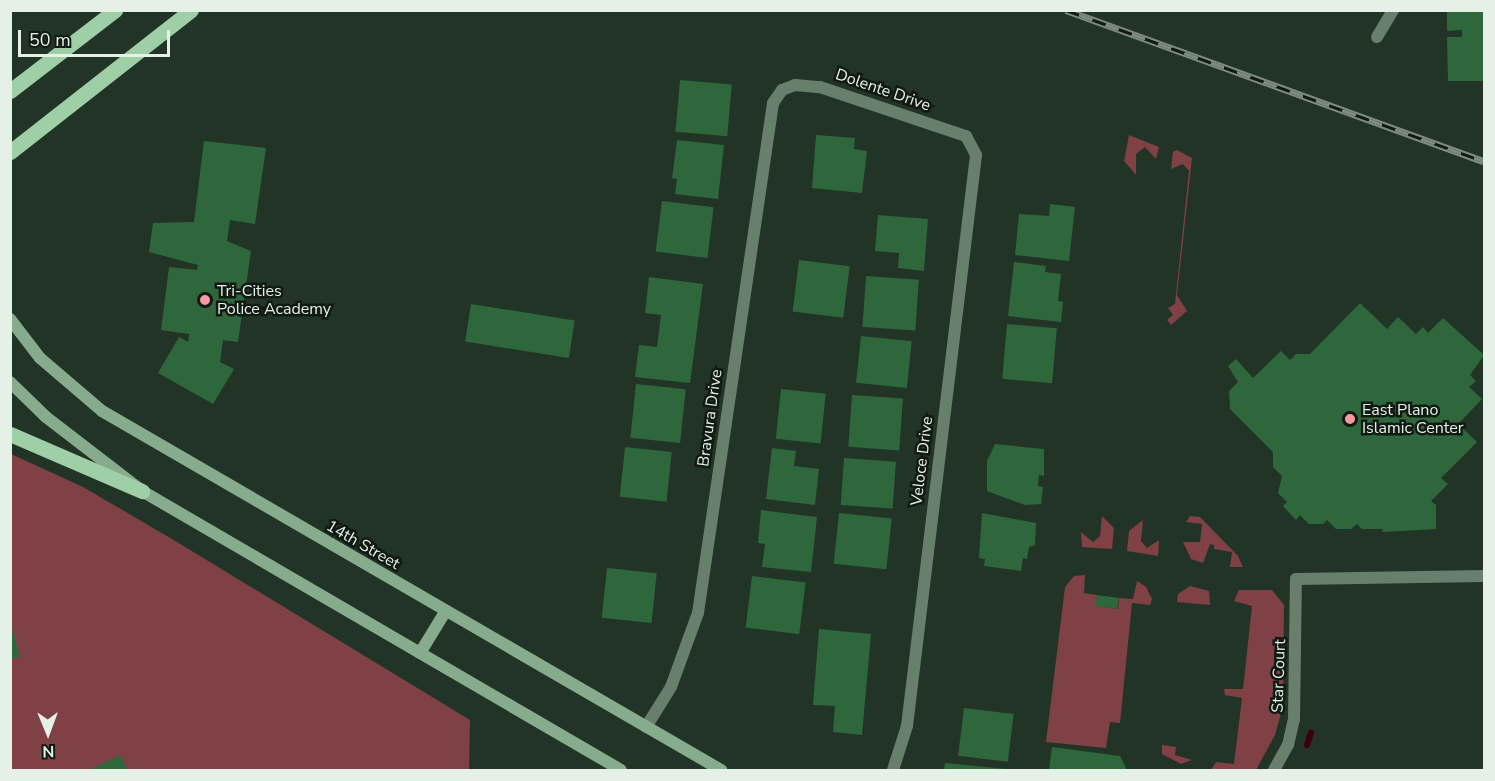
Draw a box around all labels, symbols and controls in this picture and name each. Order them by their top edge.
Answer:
scale bar [21,18,172,56]
text: 50 m [29,28,71,52]
street label: Dolente Drive [833,65,933,115]
place label: Tri-Cities Police Academy [217,281,331,319]
marker: Tri-Cities Police Academy [198,293,212,307]
street label: Bravura Drive [694,368,726,468]
place label: East Plano Islamic Center [1362,400,1464,438]
marker: East Plano Islamic Center [1343,412,1357,426]
street label: Veloce Drive [907,415,937,507]
street label: 14th Street [323,516,403,574]
street label: Star Court [1268,639,1290,713]
north arrow [18,703,78,763]
text: N [42,740,54,762]

